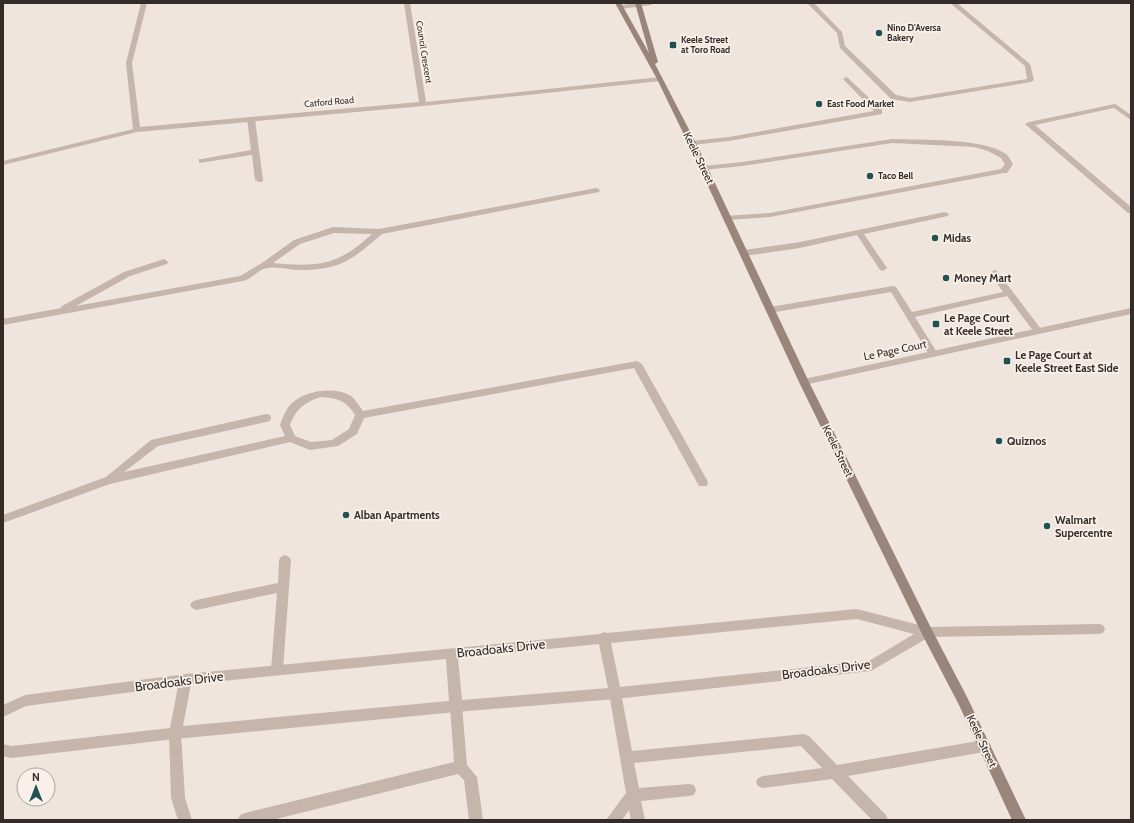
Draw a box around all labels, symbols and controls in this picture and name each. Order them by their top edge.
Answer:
street label: Council Crescent [414,20,435,84]
place label: Nino D'Aversa Bakery [887,22,941,43]
marker: Nino D'Aversa Bakery [874,28,884,38]
place label: Keele Street at Toro Road [681,34,730,55]
marker: Keele Street at Toro Road [668,40,678,50]
street label: Catford Road [304,94,354,109]
place label: East Food Market [827,98,894,109]
marker: East Food Market [814,99,824,109]
street label: Keele Street [680,130,718,187]
place label: Taco Bell [878,170,914,181]
marker: Taco Bell [865,171,875,181]
place label: Midas [943,231,971,245]
marker: Midas [930,233,940,243]
place label: Money Mart [954,271,1012,285]
marker: Money Mart [941,273,951,283]
place label: Le Page Court at Keele Street [944,311,1013,338]
marker: Le Page Court at Keele Street [931,319,941,329]
street label: Le Page Court [862,336,928,364]
place label: Le Page Court at Keele Street East Side [1015,348,1119,375]
marker: Le Page Court at Keele Street East Side [1002,356,1012,366]
street label: Keele Street [819,423,857,480]
place label: Quiznos [1007,434,1047,448]
marker: Quiznos [994,436,1004,446]
place label: Alban Apartments [354,508,440,522]
marker: Alban Apartments [341,510,351,520]
place label: Walmart Supercentre [1055,513,1113,540]
marker: Walmart Supercentre [1042,521,1052,531]
street label: Broadoaks Drive [456,635,546,661]
street label: Broadoaks Drive [781,656,871,682]
street label: Broadoaks Drive [134,668,224,694]
street label: Keele Street [964,713,1000,770]
north arrow [16,767,56,807]
text: N [32,770,40,784]

